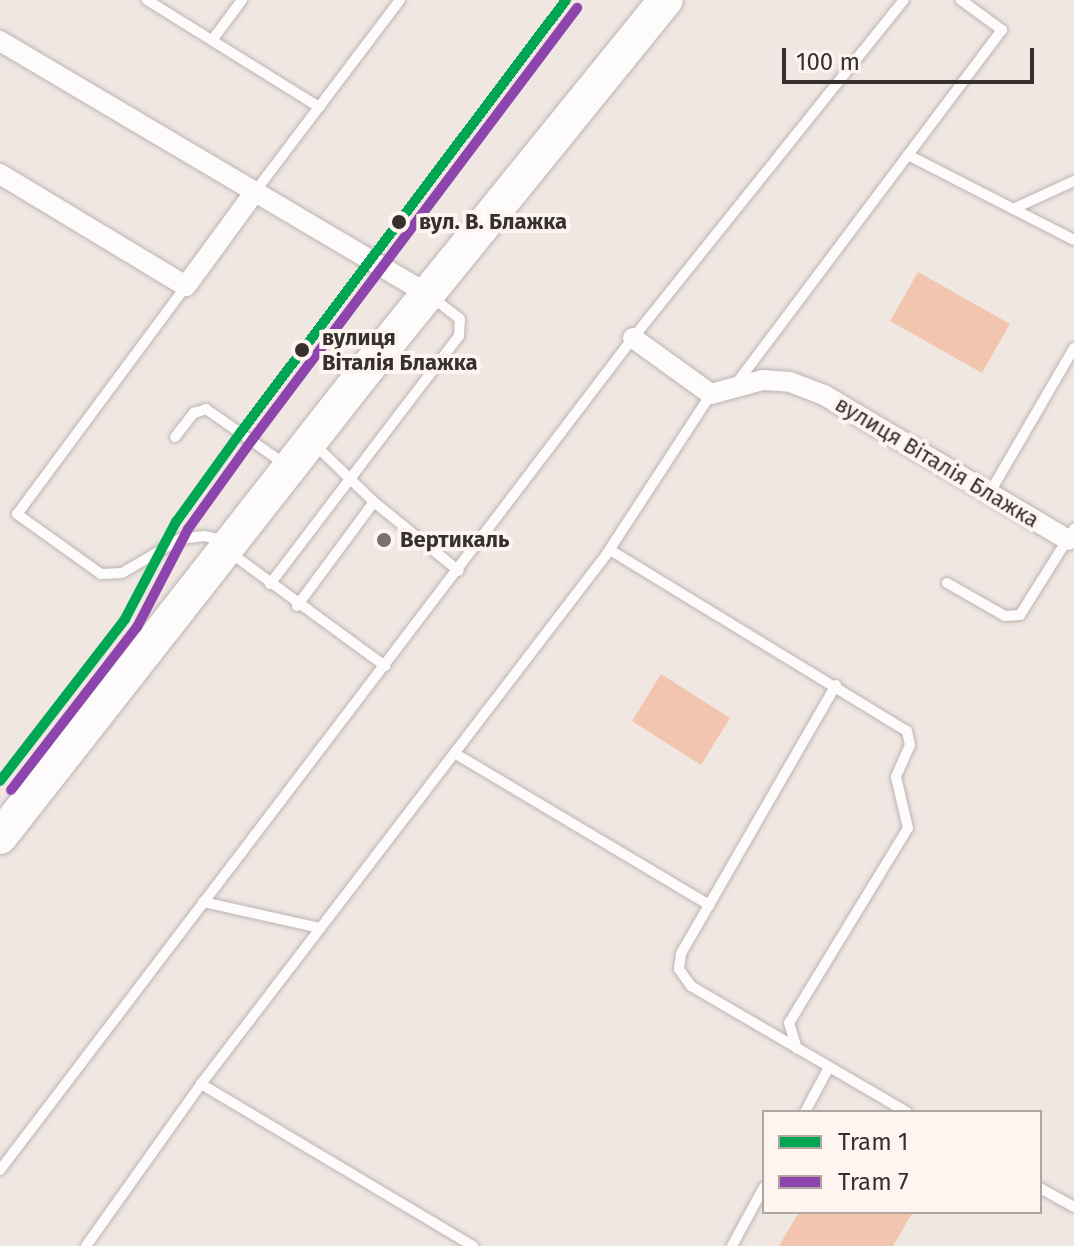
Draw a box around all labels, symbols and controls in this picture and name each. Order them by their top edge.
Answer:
scale bar [786,32,1038,82]
text: 100 m [796,48,860,76]
marker: вул. В. Блажка [386,209,412,235]
place label: вул. В. Блажка [419,209,567,235]
place label: вулиця Віталія Блажка [322,324,478,376]
marker: вулиця Віталія Блажка [289,337,315,363]
street label: вулиця Віталія Блажка [830,391,1044,533]
place label: Вертикаль [400,527,509,553]
marker: Вертикаль [375,531,393,549]
legend [762,1110,1042,1214]
text: Tram 1 [838,1128,909,1156]
text: Tram 7 [838,1168,909,1196]

